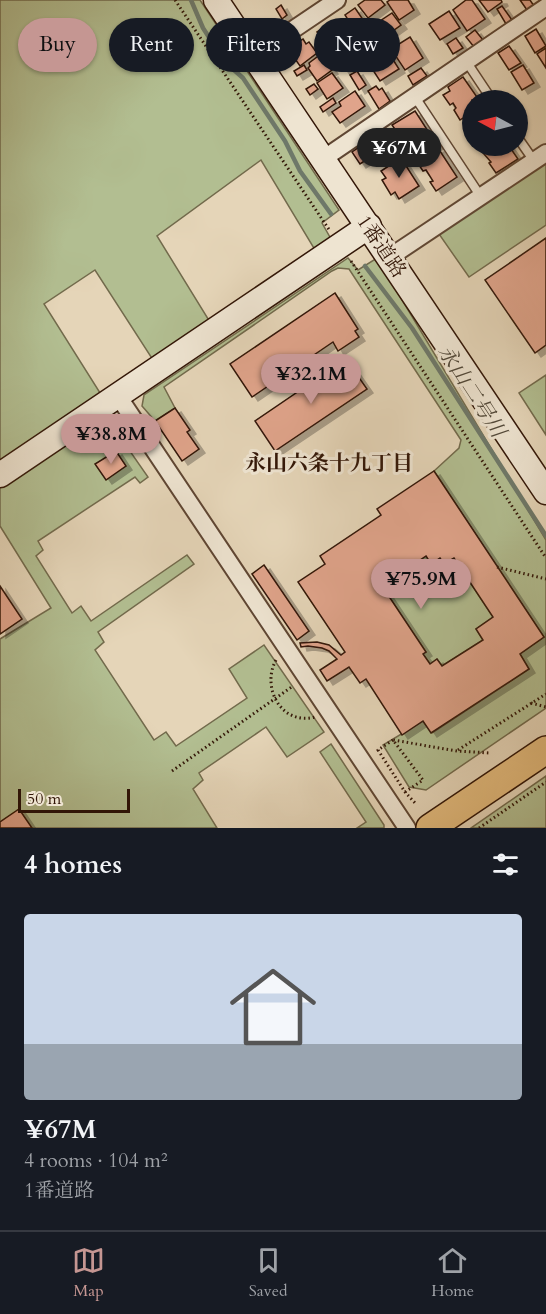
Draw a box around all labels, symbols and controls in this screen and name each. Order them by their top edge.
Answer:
chip: Buy [18,18,97,72]
chip: Rent [109,18,194,72]
chip: Filters [206,18,302,72]
chip: New [314,18,400,72]
north arrow [462,90,528,156]
map controls [462,90,528,156]
pin: ¥67M [363,128,435,179]
text: ¥67M [371,134,427,161]
street label: 1番道路 [351,210,412,283]
water label: 永山二号川 [431,339,513,445]
pin: ¥32.1M [262,354,360,405]
text: ¥32.1M [275,360,347,387]
pin: ¥38.8M [62,414,160,465]
text: ¥38.8M [75,420,147,447]
district label: 永山六条十九丁目 [245,449,413,478]
pin: ¥75.9M [372,559,470,610]
text: ¥75.9M [385,565,457,592]
scale bar [18,786,130,814]
text: 50 m [27,788,61,810]
text: 4 homes [24,847,122,882]
icon: filters [489,848,522,881]
icon: home [219,953,327,1061]
text: ¥67M [24,1112,97,1147]
text: 4 rooms · 104 m² [24,1147,168,1174]
text: 1番道路 [24,1177,94,1204]
tab: Map [72,1244,105,1302]
tab: Saved [249,1244,287,1302]
tab: Home [431,1244,474,1302]

